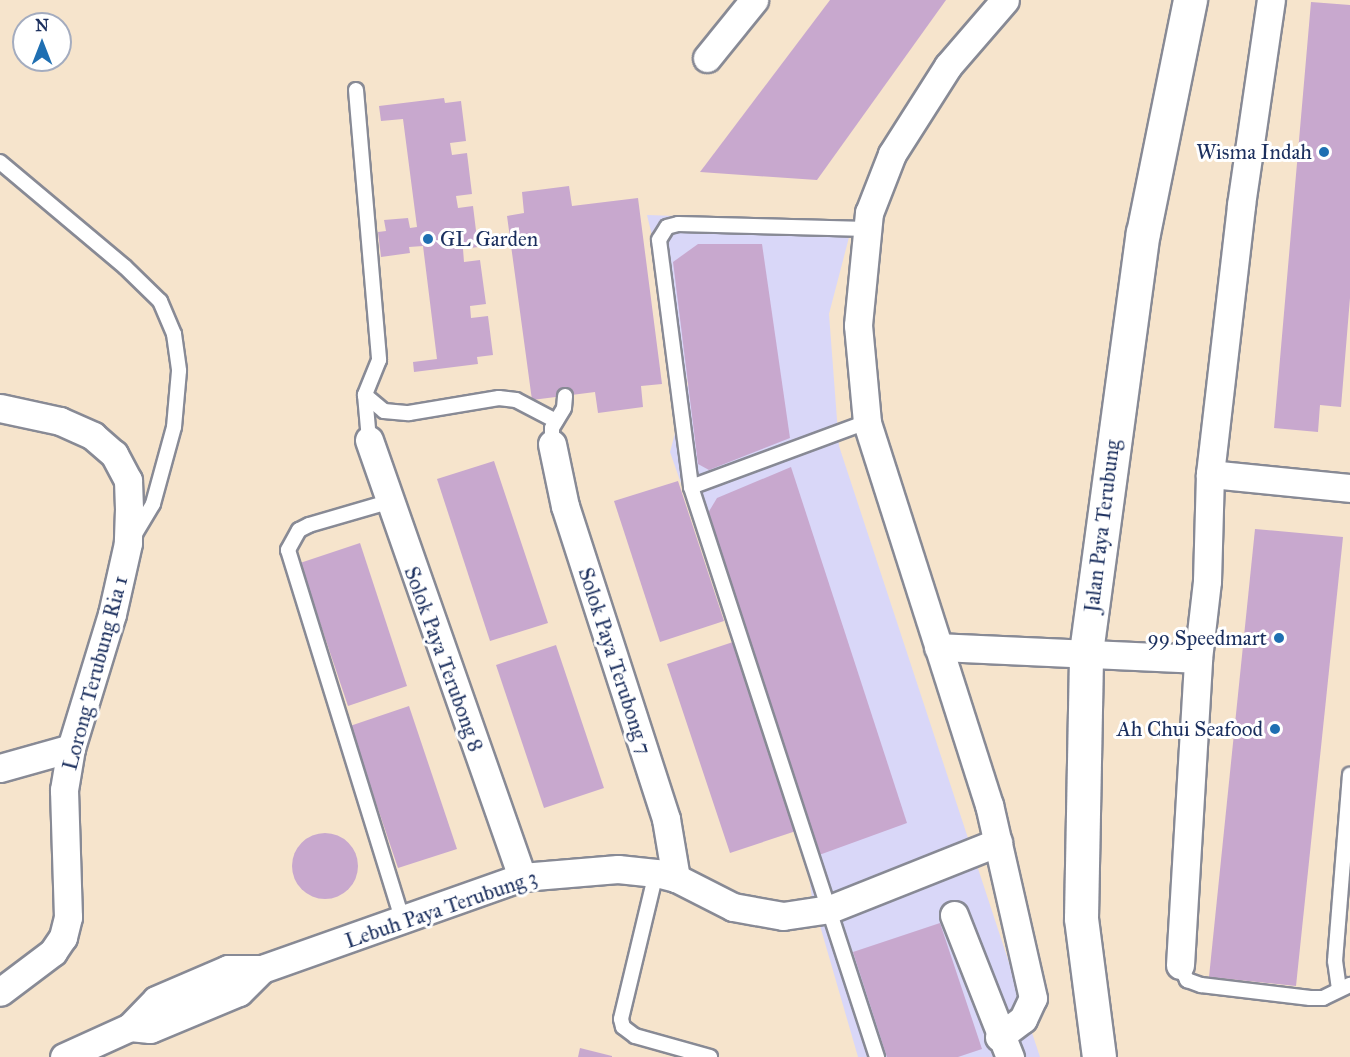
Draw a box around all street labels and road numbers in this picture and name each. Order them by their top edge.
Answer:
street label: Jalan Paya Terubung [1079,438,1125,614]
street label: Solok Paya Terubong 8 [399,563,489,755]
street label: Solok Paya Terubong 7 [573,564,657,758]
street label: Lorong Terubung Ria 1 [57,573,133,773]
street label: Lebuh Paya Terubung 3 [342,864,540,954]

